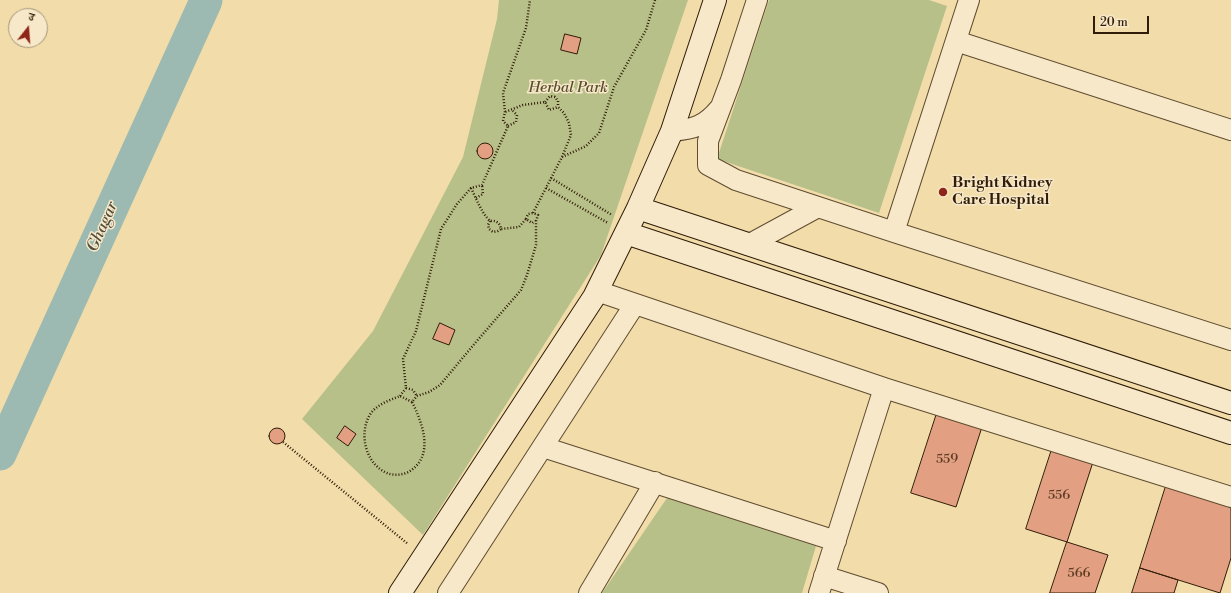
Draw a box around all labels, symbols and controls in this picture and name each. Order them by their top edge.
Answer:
north arrow [8,8,48,48]
scale bar [1095,8,1151,34]
text: उ [26,10,36,25]
text: 20 m [1100,15,1128,30]
park label: Herbal Park [528,79,608,97]
place label: Bright Kidney Care Hospital [952,174,1053,209]
marker: Bright Kidney Care Hospital [937,186,949,198]
water label: Ghagar [83,199,123,255]
house number: 559 [936,452,958,468]
house number: 556 [1048,488,1070,504]
house number: 566 [1068,566,1090,582]

